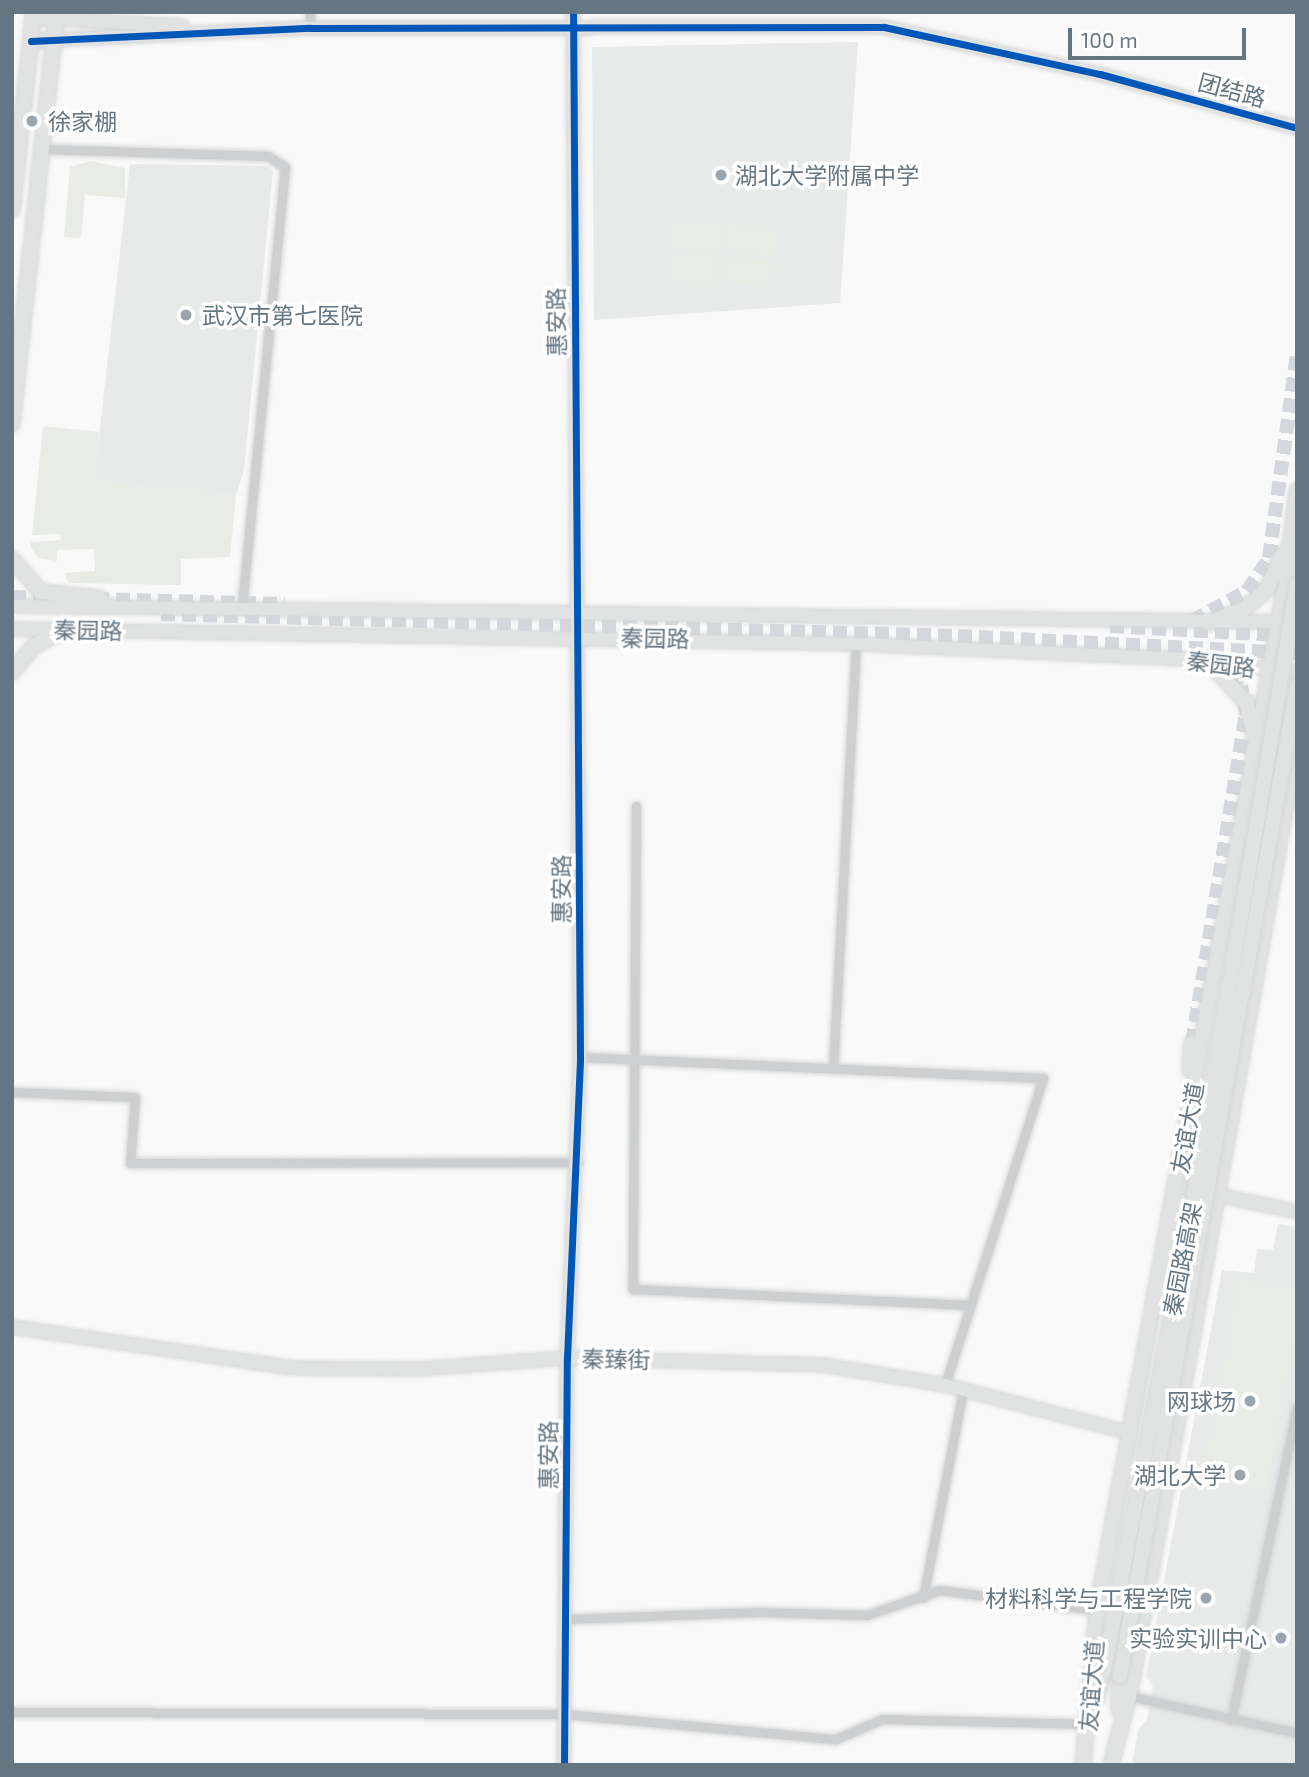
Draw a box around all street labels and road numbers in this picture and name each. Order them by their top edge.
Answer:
street label: 团结路 [1195,68,1269,112]
street label: 惠安路 [542,287,570,357]
street label: 秦园路 [53,616,123,644]
street label: 秦园路 [620,624,690,652]
street label: 秦园路 [1185,646,1257,682]
street label: 惠安路 [547,855,575,923]
street label: 友谊大道 [1165,1080,1209,1176]
street label: 秦园路高架 [1157,1200,1207,1318]
street label: 秦臻街 [581,1345,651,1373]
street label: 惠安路 [534,1421,562,1489]
street label: 友谊大道 [1074,1639,1108,1733]

